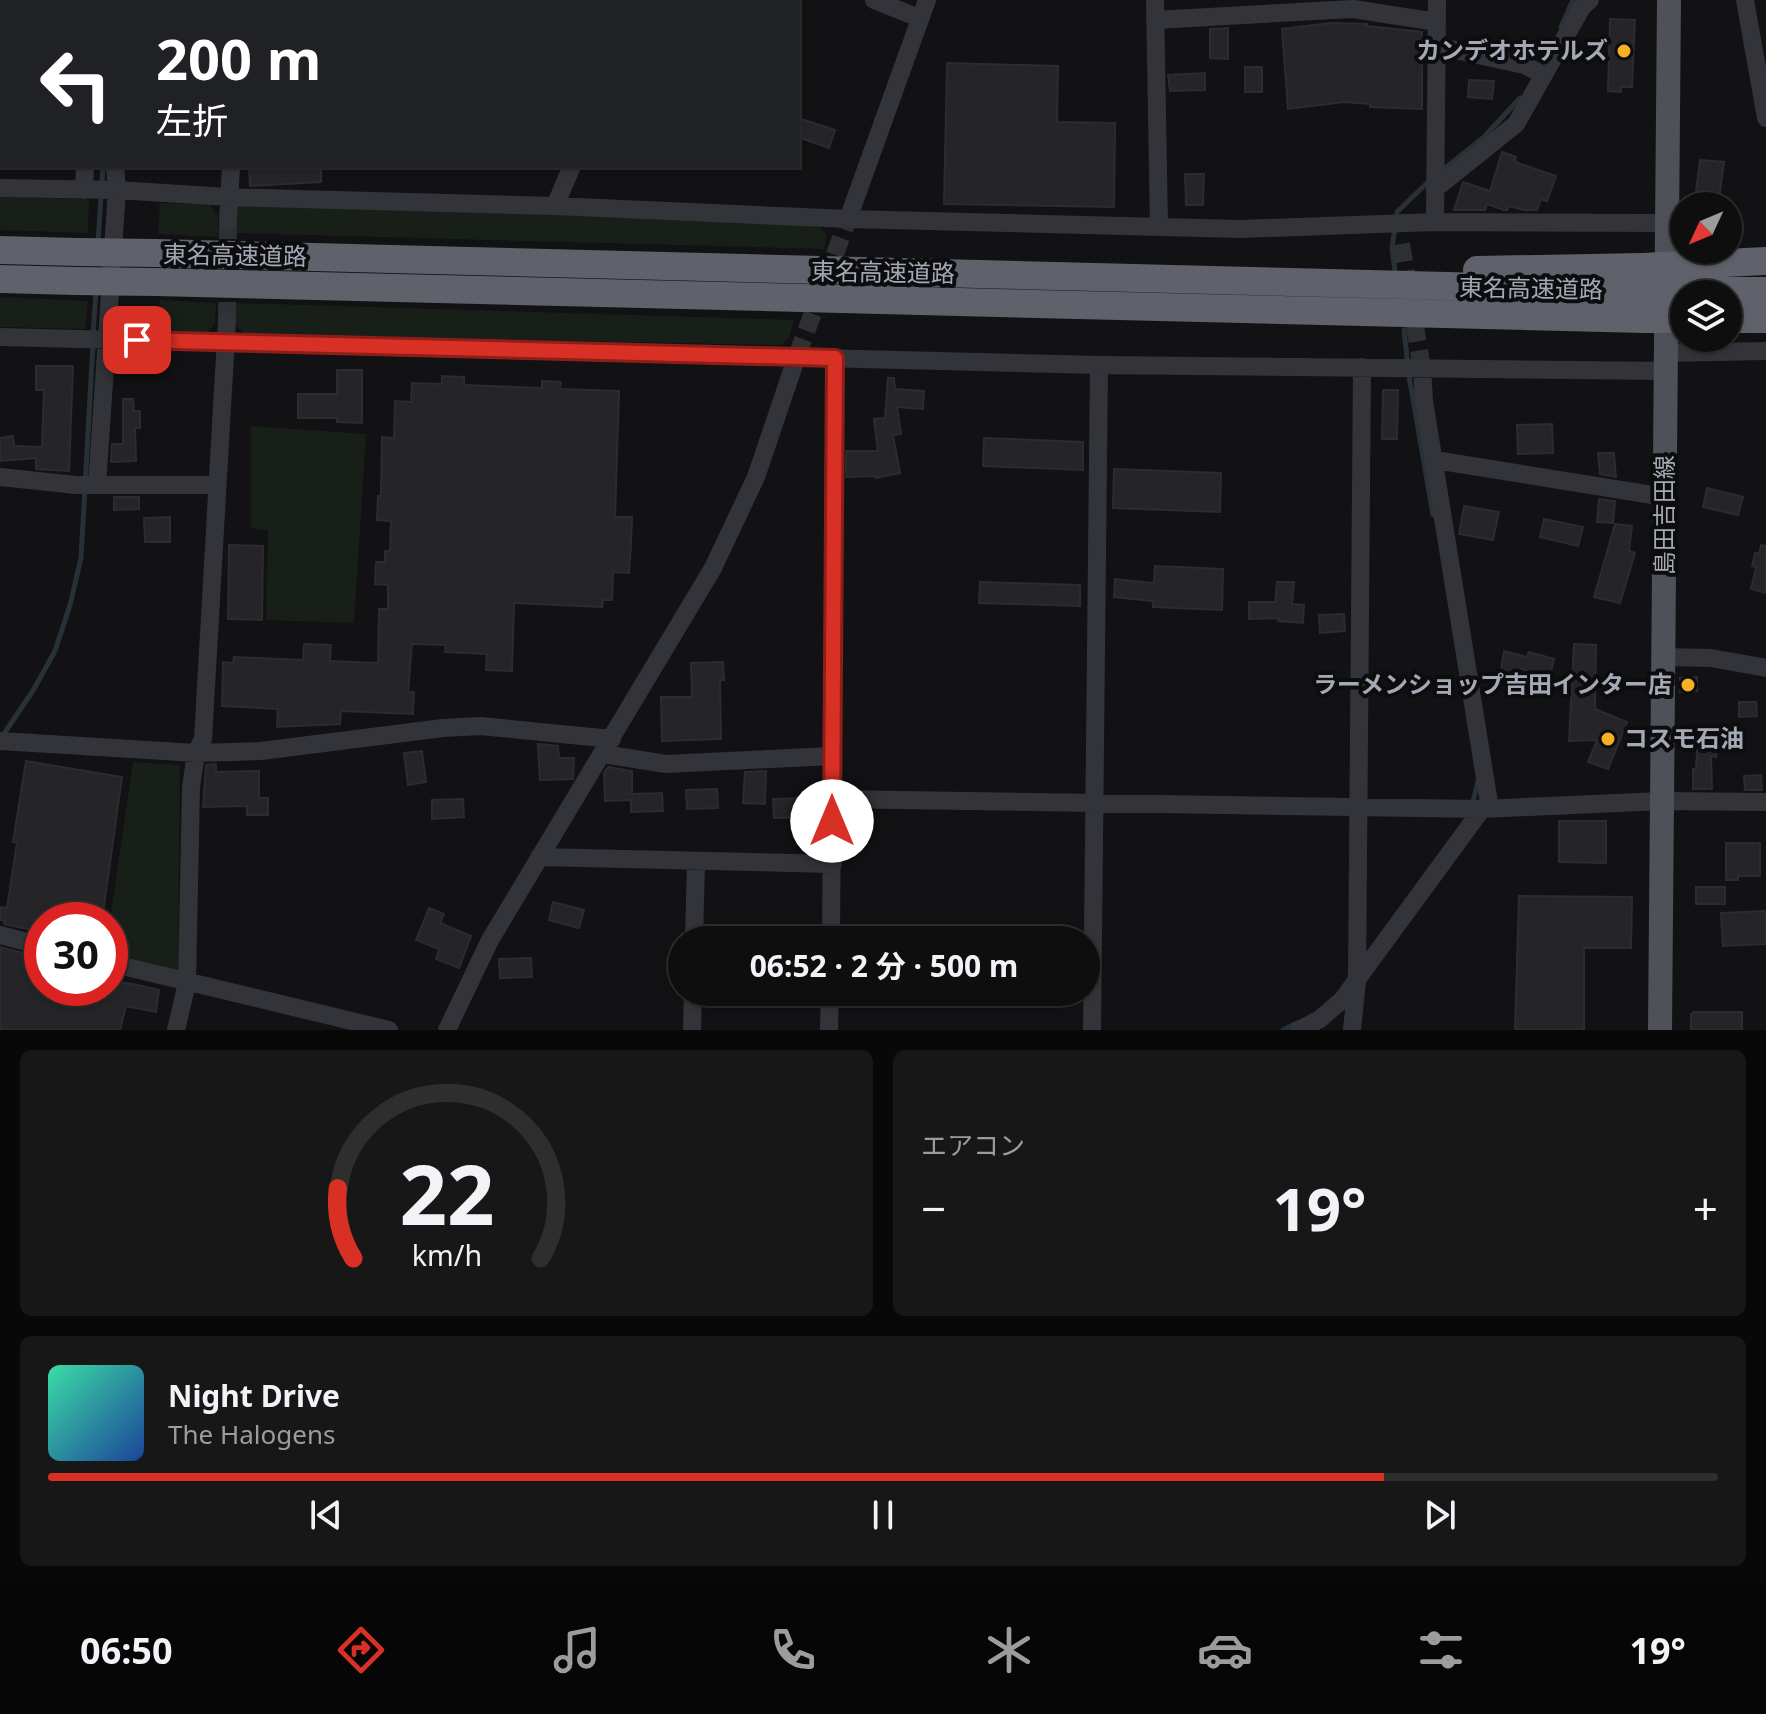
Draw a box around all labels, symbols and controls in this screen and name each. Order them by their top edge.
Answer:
text: 200 m [156,20,321,96]
icon: left [24,32,128,136]
place label: カンデオホテルズ [1416,33,1608,66]
marker: カンデオホテルズ [1615,42,1633,60]
text: 左折 [156,96,228,145]
north arrow [1670,192,1742,264]
map controls [1670,192,1742,352]
street label: 東名高速道路 [163,237,307,272]
street label: 東名高速道路 [811,254,955,289]
street label: 東名高速道路 [1459,270,1603,305]
button: layers [1670,280,1742,352]
pin [103,306,171,374]
icon: arrive [115,318,159,362]
street label: 島田吉田線 [1647,455,1680,575]
place label: ラーメンショップ吉田インター店 [1313,667,1672,700]
marker: ラーメンショップ吉田インター店 [1679,676,1697,694]
place label: コスモ石油 [1624,721,1744,754]
marker: コスモ石油 [1599,730,1617,748]
position arrow [790,779,874,863]
speed limit sign: 30 [24,902,128,1006]
text: 06:52 · 2 分 · 500 m [750,945,1018,986]
text: エアコン [921,1127,1025,1163]
text: 22 [399,1136,494,1249]
text: 19° [1272,1167,1367,1249]
text: − [921,1178,946,1238]
text: + [1693,1178,1718,1238]
text: km/h [411,1235,482,1274]
text: Night Drive [168,1375,340,1416]
text: The Halogens [168,1416,335,1452]
icon: previous [304,1493,348,1537]
icon: pause [861,1493,905,1537]
icon: next [1418,1493,1462,1537]
icon: directions [333,1622,389,1678]
icon: music [549,1622,605,1678]
icon: phone [765,1622,821,1678]
icon: climate [981,1622,1037,1678]
icon: car [1197,1622,1253,1678]
icon: filters [1413,1622,1469,1678]
text: 06:50 [80,1626,173,1675]
text: 19° [1629,1626,1686,1675]

